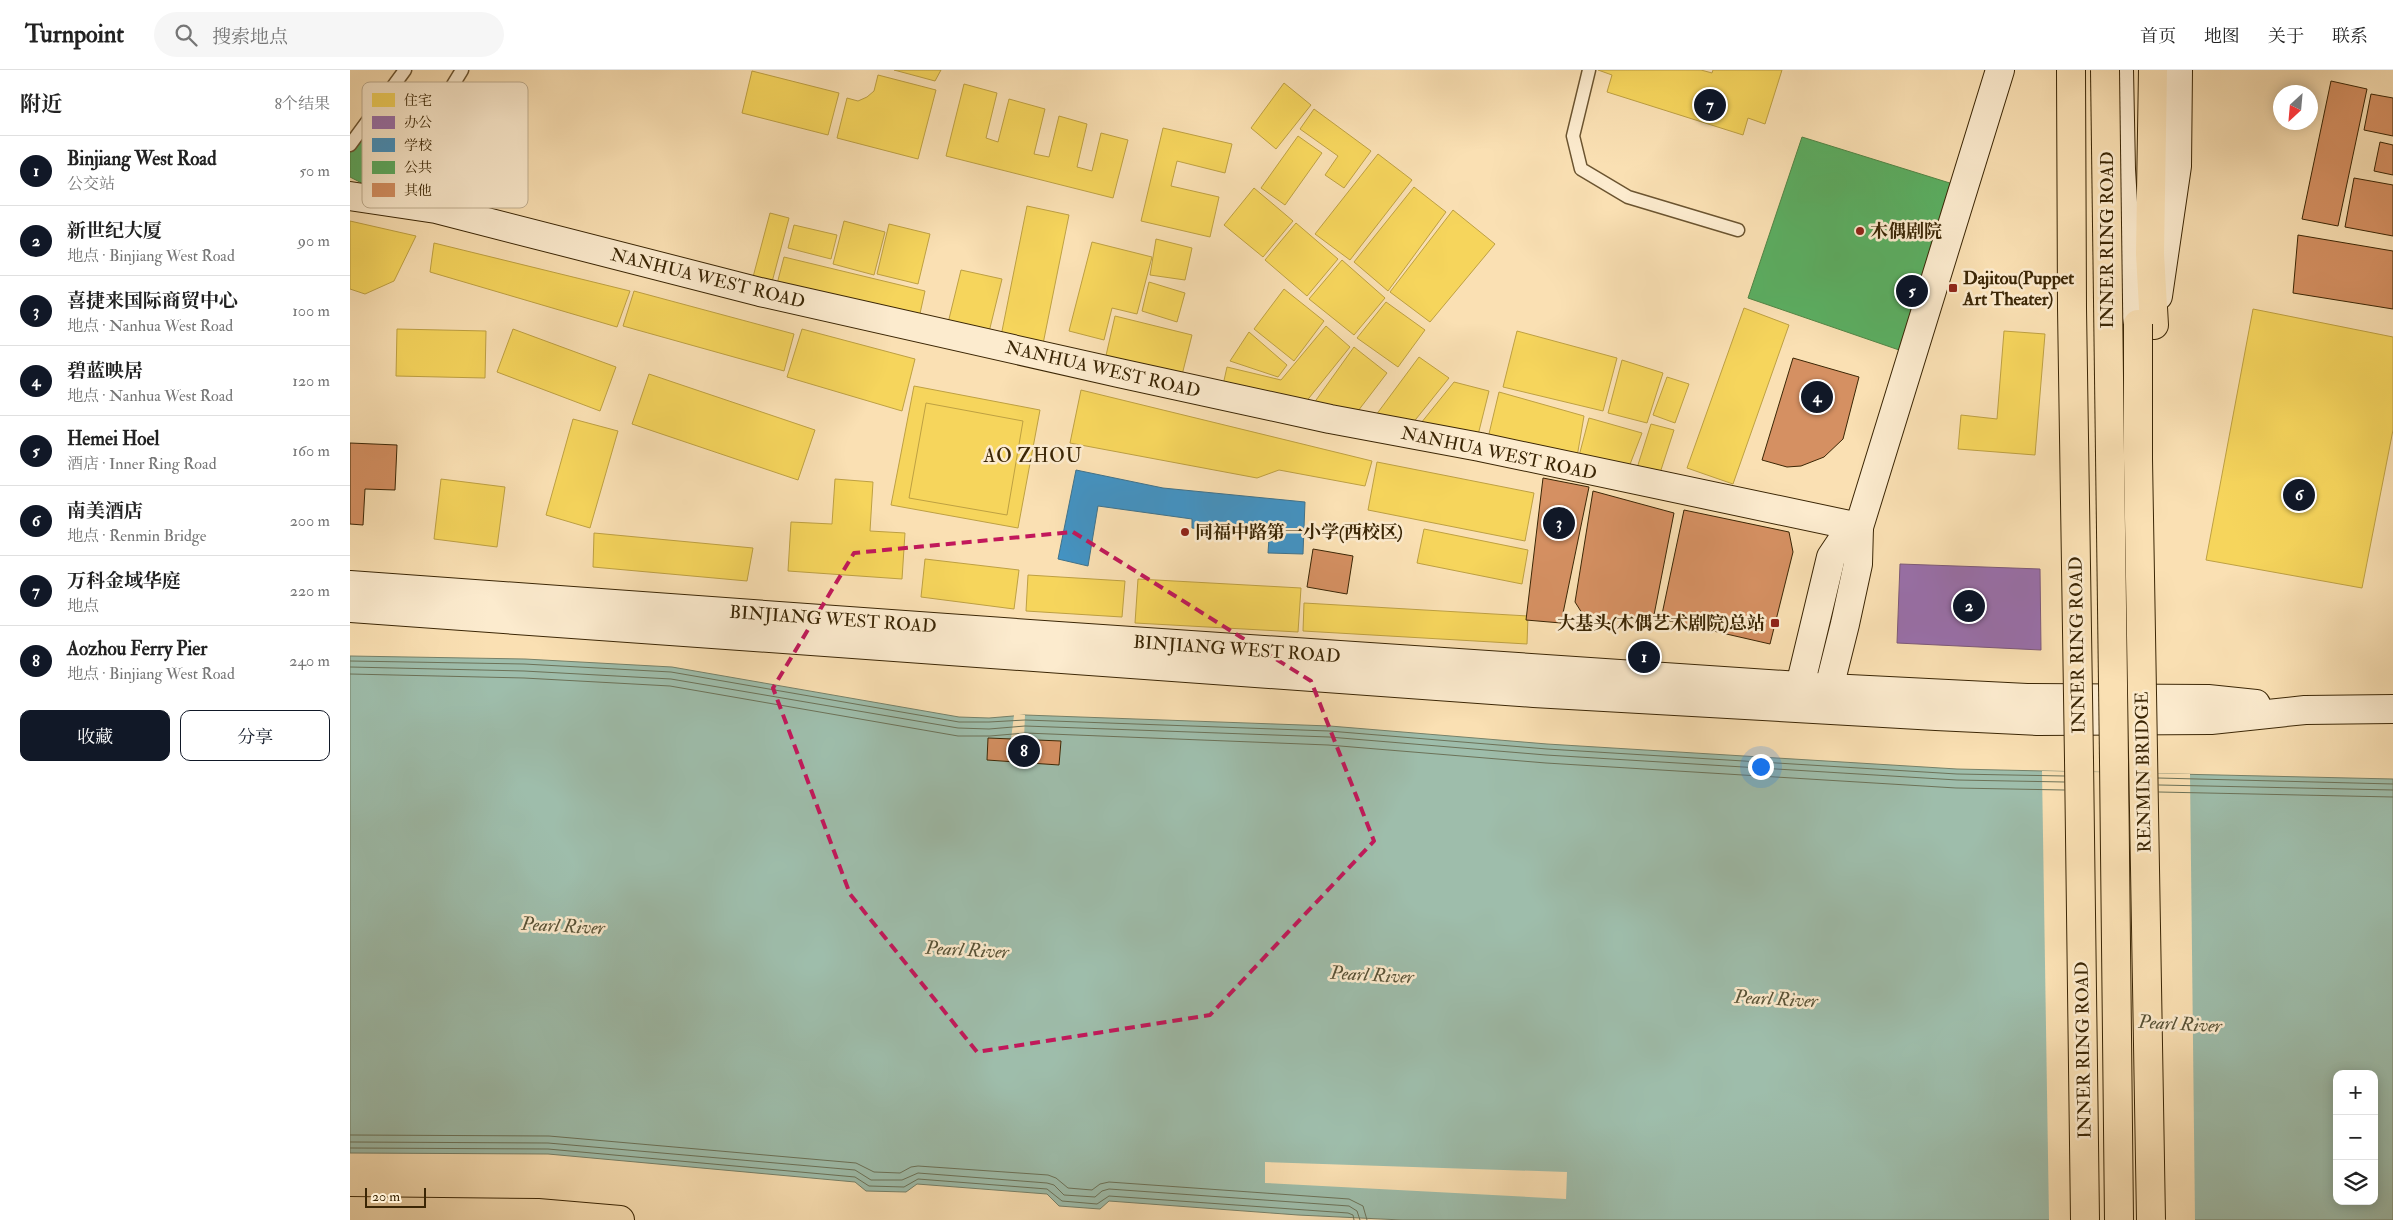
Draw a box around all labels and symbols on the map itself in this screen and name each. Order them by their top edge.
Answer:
legend [362,82,528,208]
north arrow [2273,85,2318,130]
pin: 7 [1694,86,1726,124]
text: 住宅 [404,92,432,109]
text: 办公 [404,114,432,131]
text: 学校 [404,137,432,154]
street label: INNER RING ROAD [2096,151,2119,329]
text: 公共 [404,159,432,176]
text: 其他 [404,182,432,199]
place label: 木偶剧院 [1870,220,1942,243]
marker: 木偶剧院 [1854,225,1866,237]
street label: NANHUA WEST ROAD [608,243,807,314]
place label: Dajitou(Puppet Art Theater) [1962,267,2074,311]
pin: 5 [1896,272,1928,310]
marker: Dajitou(Puppet Art Theater) [1947,282,1959,294]
street label: NANHUA WEST ROAD [1003,336,1203,403]
pin: 4 [1801,378,1833,416]
street label: NANHUA WEST ROAD [1399,422,1599,485]
district label: AO ZHOU [982,444,1083,468]
pin: 6 [2283,476,2315,514]
pin: 3 [1543,504,1575,542]
place label: 同福中路第一小学(西校区) [1195,521,1403,544]
marker: 同福中路第一小学(西校区) [1179,526,1191,538]
street label: INNER RING ROAD [2064,556,2091,734]
pin: 2 [1953,587,1985,625]
street label: BINJIANG WEST ROAD [729,601,937,638]
place label: 大基头(木偶艺术剧院)总站 [1557,612,1765,635]
marker: 大基头(木偶艺术剧院)总站 [1769,617,1781,629]
street label: BINJIANG WEST ROAD [1133,631,1341,668]
pin: 1 [1628,638,1660,676]
street label: RENMIN BRIDGE [2131,691,2156,853]
pin: 8 [1008,732,1040,770]
your location [1748,754,1774,780]
water label: Pearl River [520,912,606,940]
water label: Pearl River [924,936,1010,964]
water label: Pearl River [1329,961,1415,989]
street label: INNER RING ROAD [2070,961,2097,1139]
water label: Pearl River [1733,985,1819,1013]
water label: Pearl River [2137,1010,2223,1038]
scale bar [365,1185,426,1208]

